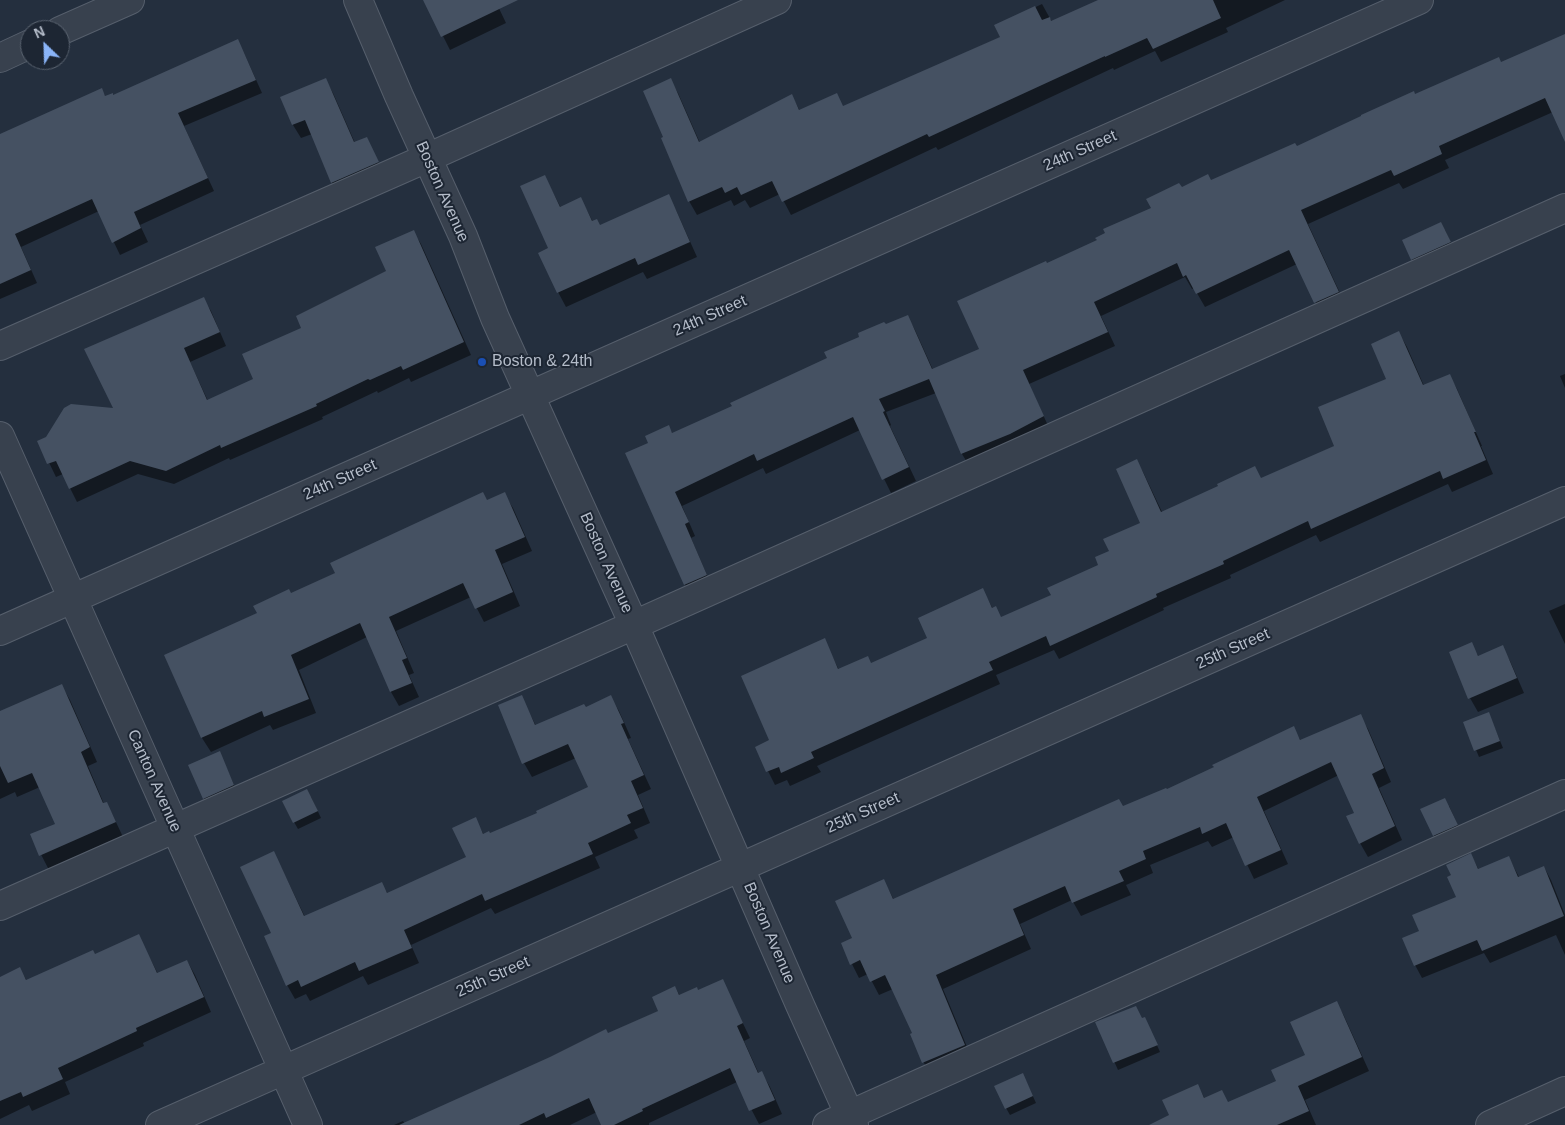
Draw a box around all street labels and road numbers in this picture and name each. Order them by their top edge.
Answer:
street label: 24th Street [1040,126,1120,176]
street label: Boston Avenue [411,139,473,245]
street label: 24th Street [670,291,750,341]
street label: 24th Street [300,455,380,505]
street label: Boston Avenue [575,510,637,616]
street label: 25th Street [1193,624,1273,674]
street label: Canton Avenue [123,727,185,835]
street label: 25th Street [823,788,903,838]
street label: Boston Avenue [739,879,799,987]
street label: 25th Street [453,952,533,1002]

